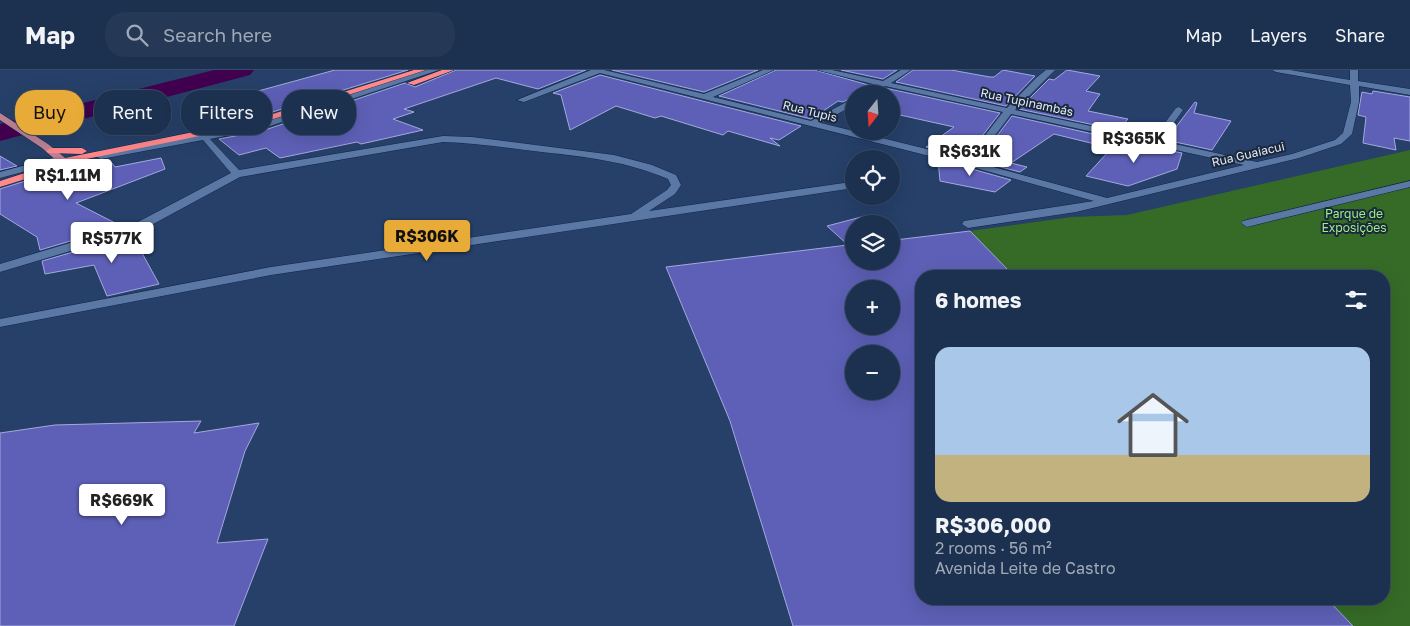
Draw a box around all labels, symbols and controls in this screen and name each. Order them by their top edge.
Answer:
search box [105,12,455,57]
text: Map [25,20,75,49]
icon: search [123,21,151,49]
text: Search here [163,23,272,46]
text: Map [1185,24,1222,46]
text: Layers [1250,24,1307,46]
text: Share [1335,24,1385,46]
north arrow [845,85,900,140]
map controls [845,85,900,400]
street label: Rua Tupinambás [979,85,1075,119]
chip: Buy [15,90,84,135]
chip: Rent [94,90,171,135]
chip: Filters [181,90,272,135]
chip: New [282,90,356,135]
street label: Rua Tupis [781,97,839,125]
pin: R$365K [1093,122,1175,164]
text: R$365K [1102,128,1166,148]
pin: R$631K [929,134,1011,177]
street label: Rua Guaiacui [1210,138,1286,170]
text: R$631K [939,141,1001,161]
button: locate [845,150,900,205]
pin: R$1.11M [22,158,114,201]
text: R$1.11M [35,165,101,185]
park label: Parque de Exposições [1321,206,1387,235]
button: layers [845,215,900,270]
pin: R$306K [386,220,468,262]
pin: R$577K [71,222,153,264]
text: R$306K [395,226,459,246]
text: R$577K [82,228,142,248]
button: + [845,280,900,335]
icon: filters [1342,286,1370,314]
text: 6 homes [935,287,1021,313]
button: − [845,345,900,400]
icon: home [1108,380,1198,470]
pin: R$669K [81,484,163,526]
text: R$669K [90,490,154,510]
text: R$306,000 [935,512,1051,538]
text: 2 rooms · 56 m² [935,538,1052,558]
text: Avenida Leite de Castro [935,558,1116,578]

